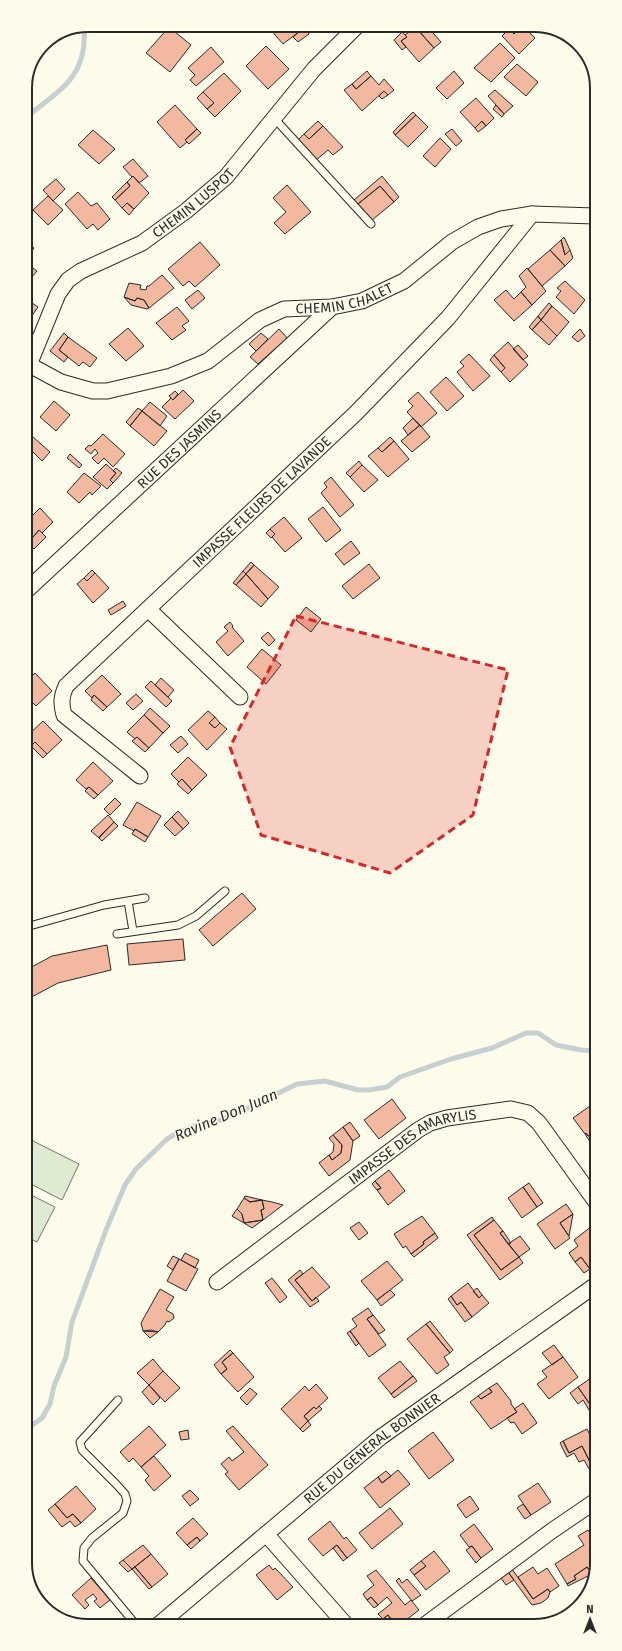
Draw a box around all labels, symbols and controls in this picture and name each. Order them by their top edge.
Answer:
street label: CHEMIN LUSPOT [149,164,239,242]
street label: CHEMIN CHALET [295,279,397,318]
street label: RUE DES JASMINS [134,406,225,492]
street label: IMPASSE FLEURS DE LAVANDE [189,433,335,571]
water label: Ravine Don Juan [172,1085,280,1145]
street label: IMPASSE DES AMARYLIS [345,1106,478,1188]
street label: RUE DU GENERAL BONNIER [300,1389,444,1507]
north arrow [570,1599,610,1639]
text: N [586,1603,594,1616]

